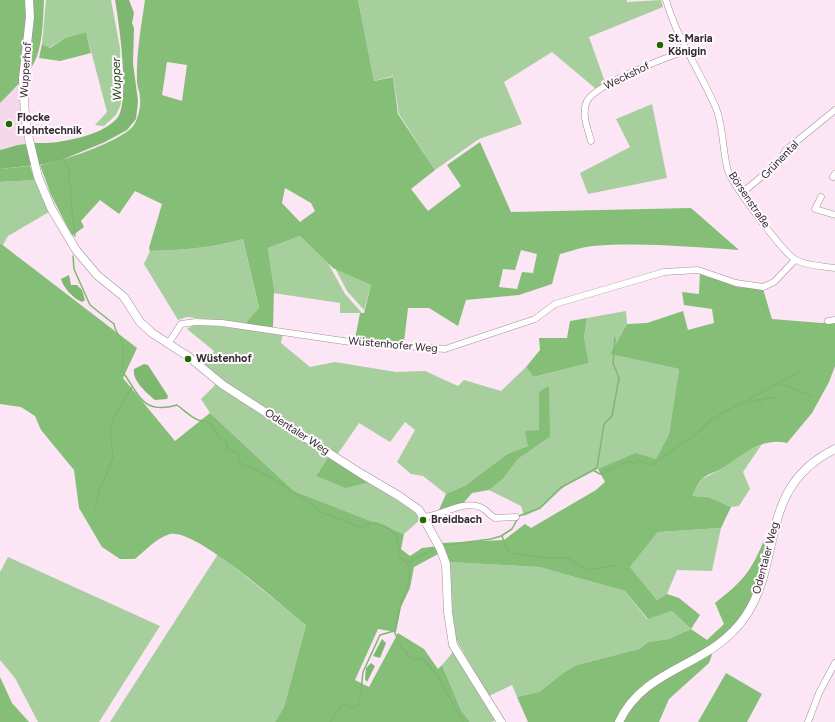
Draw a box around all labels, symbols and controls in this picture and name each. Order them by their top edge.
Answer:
place label: St. Maria Königin [668,32,713,58]
marker: St. Maria Königin [655,40,665,50]
street label: Wupperhof [17,42,35,98]
water label: Wupper [109,57,125,101]
street label: Weckshof [602,59,652,93]
place label: Flocke Hohntechnik [17,111,82,137]
marker: Flocke Hohntechnik [4,119,14,129]
street label: Grünental [758,138,802,182]
street label: Börsenstraße [725,169,773,231]
street label: Wüstenhofer Weg [348,335,438,355]
place label: Wüstenhof [196,352,252,366]
marker: Wüstenhof [183,354,193,364]
street label: Odentaler Weg [262,406,332,458]
place label: Breidbach [431,513,482,527]
marker: Breidbach [418,515,428,525]
street label: Odentaler Weg [750,520,782,596]

